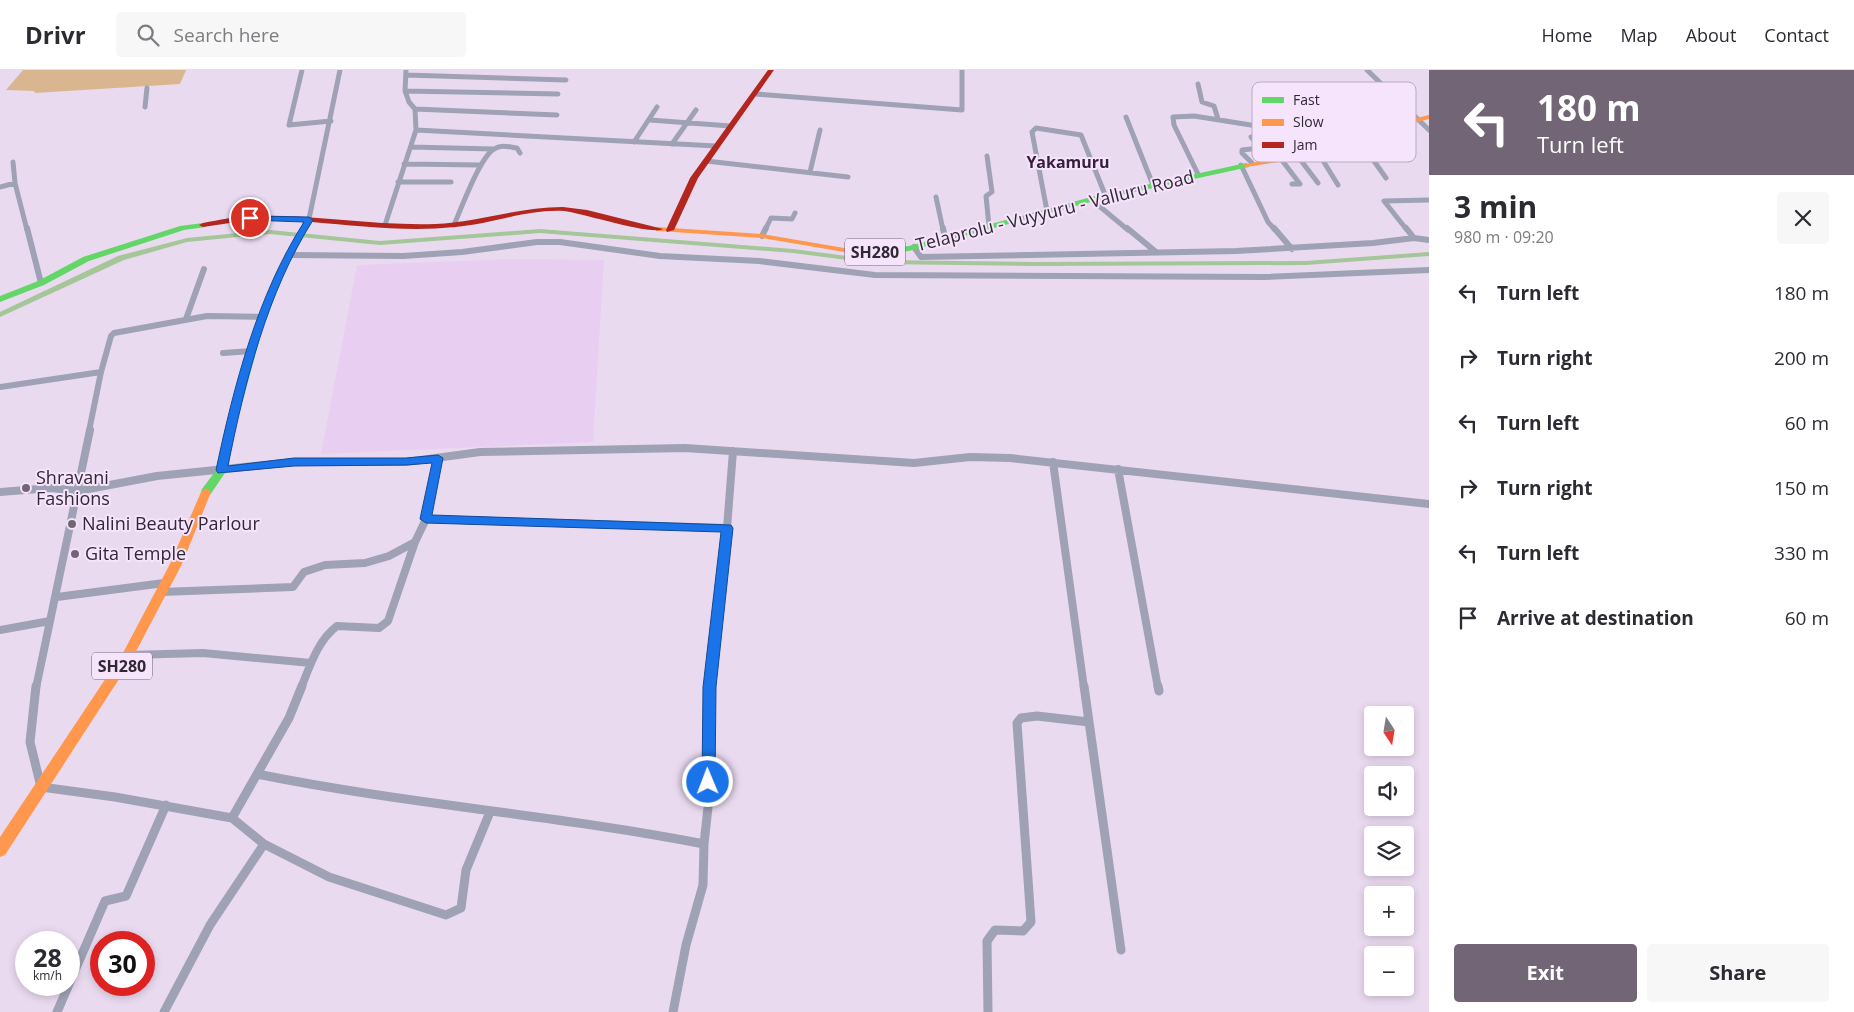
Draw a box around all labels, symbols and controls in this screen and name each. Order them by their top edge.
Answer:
search box [116,12,466,57]
text: Drivr [25,18,86,51]
icon: search [134,21,162,49]
text: Search here [174,22,279,48]
text: Home [1542,23,1592,47]
text: Map [1620,23,1658,47]
text: About [1686,23,1736,47]
text: Contact [1764,23,1829,47]
legend [1252,82,1416,162]
text: 180 m [1537,84,1641,131]
text: Fast [1293,90,1320,109]
icon: left [1454,90,1519,155]
text: Slow [1293,112,1324,131]
text: Turn left [1537,129,1624,159]
text: Jam [1291,135,1318,154]
district label: Yakamuru [1026,151,1110,173]
street label: Telaprolu - Vuyyuru - Valluru Road [913,164,1196,256]
text: 3 min [1454,186,1537,227]
button: close [1777,192,1829,244]
pin [229,197,271,239]
icon: arrive [236,204,264,232]
text: 980 m · 09:20 [1454,226,1554,248]
road number: SH280 [845,238,905,266]
icon: left [1454,279,1482,307]
text: Turn left [1497,280,1579,306]
text: 180 m [1774,280,1829,306]
icon: right [1454,344,1482,372]
text: Turn right [1497,345,1592,371]
text: 200 m [1774,345,1829,371]
icon: left [1454,409,1482,437]
text: Turn left [1497,410,1579,436]
text: 60 m [1785,410,1829,436]
place label: Shravani Fashions [36,465,110,510]
icon: right [1454,474,1482,502]
text: Turn right [1497,475,1592,501]
text: 150 m [1774,475,1829,501]
marker: Shravani Fashions [20,482,32,494]
place label: Nalini Beauty Parlour [82,511,260,535]
marker: Nalini Beauty Parlour [66,518,78,530]
icon: left [1454,539,1482,567]
text: Turn left [1497,540,1579,566]
text: 330 m [1774,540,1829,566]
place label: Gita Temple [85,541,186,565]
marker: Gita Temple [69,548,81,560]
icon: arrive [1454,604,1482,632]
text: Arrive at destination [1497,605,1694,631]
text: 60 m [1785,605,1829,631]
road number: SH280 [92,652,152,680]
north arrow [1364,706,1414,756]
map controls [1364,706,1414,996]
position arrow [681,755,733,807]
button: sound [1364,766,1414,816]
button: layers [1364,826,1414,876]
button: + [1364,886,1414,936]
speed limit sign: 30 [90,931,155,996]
text: 28 [33,940,62,974]
button: Exit [1454,944,1637,1002]
button: Share [1647,944,1829,1002]
button: − [1364,946,1414,996]
text: km/h [33,967,62,984]

